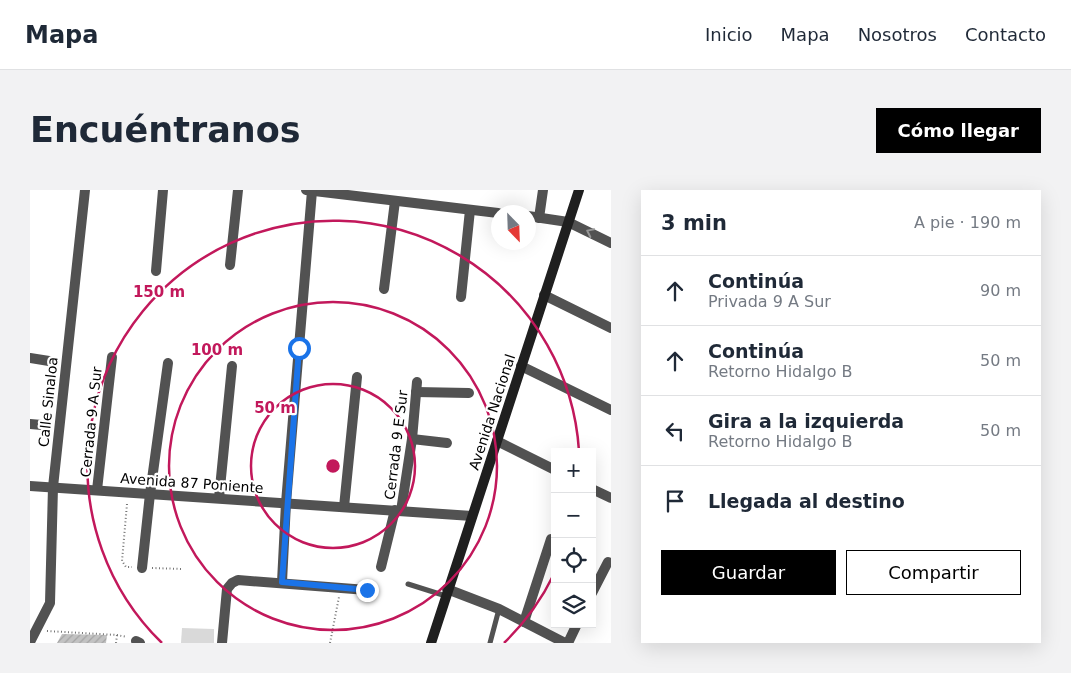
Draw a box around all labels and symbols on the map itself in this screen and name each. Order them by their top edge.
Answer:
north arrow [491,205,536,250]
one-way arrow [586,228,595,238]
text: 150 m [133,283,185,301]
route start [288,337,311,360]
text: 100 m [191,341,243,359]
street label: Avenida Nacional [466,352,518,472]
street label: Calle Sinaloa [35,356,61,448]
street label: Cerrada 9 A Sur [77,366,105,478]
street label: Cerrada 9 E Sur [381,389,411,501]
text: 50 m [254,399,296,417]
centre of rings [324,457,342,475]
street label: Avenida 87 Poniente [120,470,264,496]
route end [356,579,379,602]

